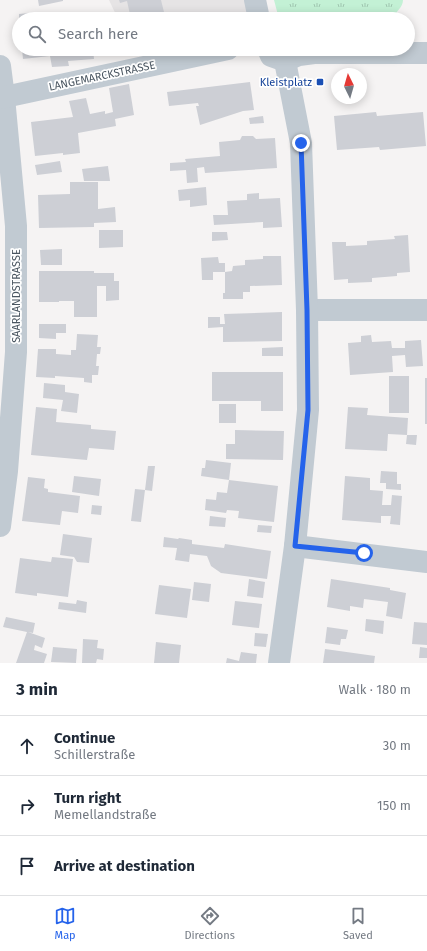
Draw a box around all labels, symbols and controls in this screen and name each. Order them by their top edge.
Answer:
search box [12,12,415,56]
icon: search [26,23,48,45]
text: Search here [58,25,138,43]
street label: LANGEMARCKSTRASSE [48,58,156,94]
north arrow [331,68,367,104]
place label: Kleistplatz [260,76,312,89]
marker: Kleistplatz [315,77,325,87]
route end [292,134,310,152]
street label: SAARLANDSTRASSE [10,249,23,343]
route start [355,544,373,562]
text: 3 min [16,679,58,700]
text: Walk · 180 m [339,682,411,697]
text: Continue [54,729,115,747]
icon: ahead [16,735,38,757]
text: 30 m [383,738,411,753]
text: Schillerstraße [54,747,135,762]
text: Turn right [54,789,121,807]
icon: right [16,795,38,817]
text: 150 m [377,798,411,813]
text: Memellandstraße [54,807,157,822]
icon: arrive [16,855,38,877]
text: Arrive at destination [54,857,195,875]
tab: Map [54,905,76,942]
tab: Directions [184,905,235,942]
tab: Saved [343,905,373,942]

